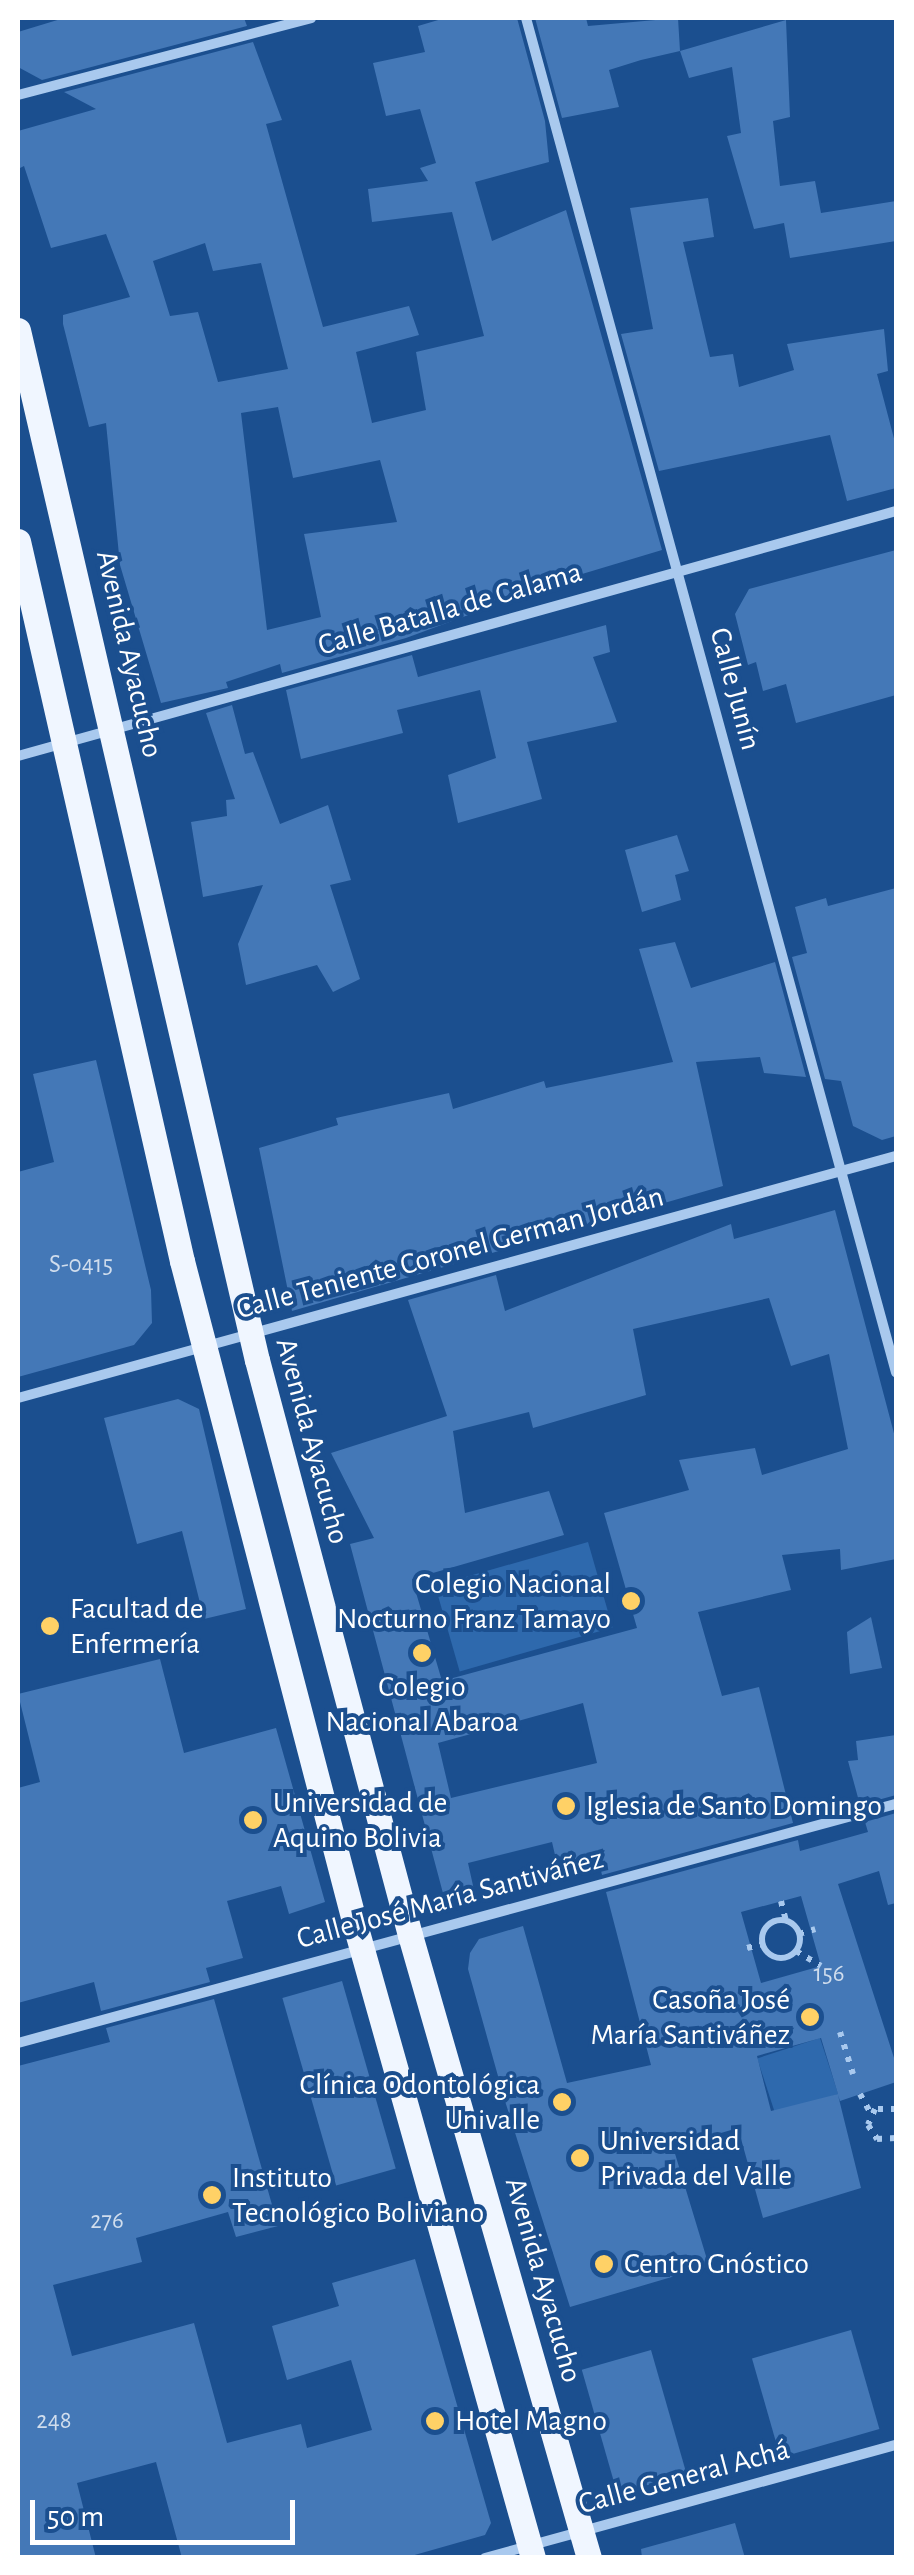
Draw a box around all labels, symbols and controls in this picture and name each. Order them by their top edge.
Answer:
street label: Avenida Ayacucho [88,547,170,761]
street label: Calle Batalla de Calama [314,554,586,664]
street label: Calle Junín [701,624,769,754]
street label: Calle Teniente Coronel German Jordán [232,1179,668,1327]
house number: S-0415 [49,1250,113,1280]
street label: Avenida Ayacucho [267,1334,357,1548]
place label: Colegio Nacional Nocturno Franz Tamayo [337,1566,611,1636]
marker: Colegio Nacional Nocturno Franz Tamayo [620,1590,642,1612]
place label: Facultad de Enfermería [70,1591,203,1662]
marker: Facultad de Enfermería [39,1615,61,1637]
marker: Colegio Nacional Abaroa [411,1642,433,1664]
place label: Colegio Nacional Abaroa [325,1669,519,1740]
place label: Universidad de Aquino Bolivia [273,1785,447,1856]
place label: Iglesia de Santo Domingo [586,1788,882,1824]
marker: Iglesia de Santo Domingo [555,1795,577,1817]
marker: Universidad de Aquino Bolivia [242,1809,264,1831]
street label: Calle José María Santiváñez [293,1841,607,1957]
house number: 156 [814,1959,844,1989]
place label: Casoña José María Santiváñez [590,1982,790,2052]
marker: Casoña José María Santiváñez [799,2006,821,2028]
place label: Clínica Odontológica Univalle [299,2067,540,2138]
marker: Clínica Odontológica Univalle [549,2089,575,2115]
place label: Universidad Privada del Valle [600,2123,792,2194]
marker: Universidad Privada del Valle [569,2147,591,2169]
place label: Instituto Tecnológico Boliviano [232,2160,484,2230]
street label: Avenida Ayacucho [497,2173,589,2387]
marker: Instituto Tecnológico Boliviano [201,2184,223,2206]
house number: 276 [90,2206,124,2236]
place label: Centro Gnóstico [624,2246,809,2282]
marker: Centro Gnóstico [593,2253,615,2275]
place label: Hotel Magno [455,2403,607,2439]
house number: 248 [36,2406,72,2436]
marker: Hotel Magno [424,2410,446,2432]
street label: Calle General Achá [575,2432,793,2522]
scale bar [35,2480,300,2542]
text: 50 m [47,2502,104,2532]

